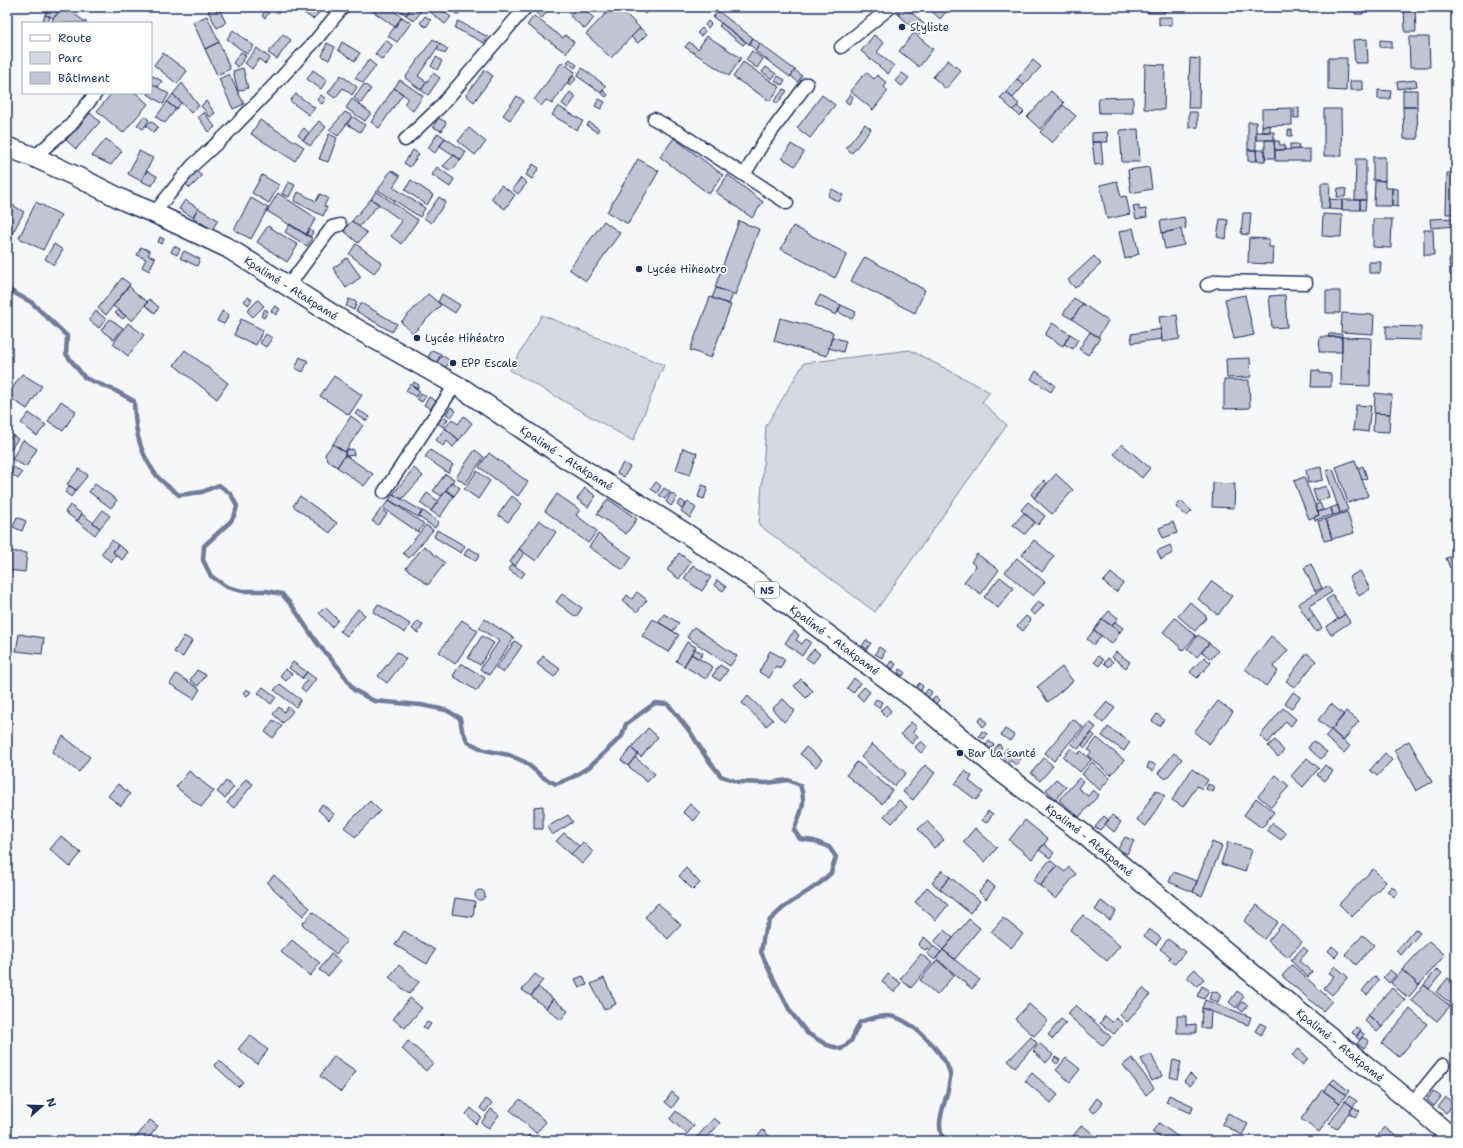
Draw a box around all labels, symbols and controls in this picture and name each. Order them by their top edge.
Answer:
place label: Styliste [910,20,949,35]
legend [22,22,152,94]
marker: Styliste [897,22,907,32]
text: Route [58,30,92,46]
text: Parc [58,50,83,66]
text: Bâtiment [58,70,110,86]
street label: Kpalimé - Atakpamé [241,253,341,324]
place label: Lycée Hiheatro [647,262,727,277]
marker: Lycée Hiheatro [634,264,644,274]
place label: Lycée Hihéatro [425,331,505,346]
marker: Lycée Hihéatro [412,333,422,343]
place label: EPP Escale [461,356,518,371]
marker: EPP Escale [448,358,458,368]
street label: Kpalimé - Atakpamé [517,422,616,494]
road number: N5 [755,582,779,598]
street label: Kpalimé - Atakpamé [786,602,883,679]
place label: Bar La santé [968,746,1036,761]
marker: Bar La santé [955,748,965,758]
street label: Kpalimé - Atakpamé [1042,801,1136,880]
street label: Kpalimé - Atakpamé [1293,1005,1387,1085]
north arrow [22,1086,62,1126]
text: N [42,1096,60,1110]

